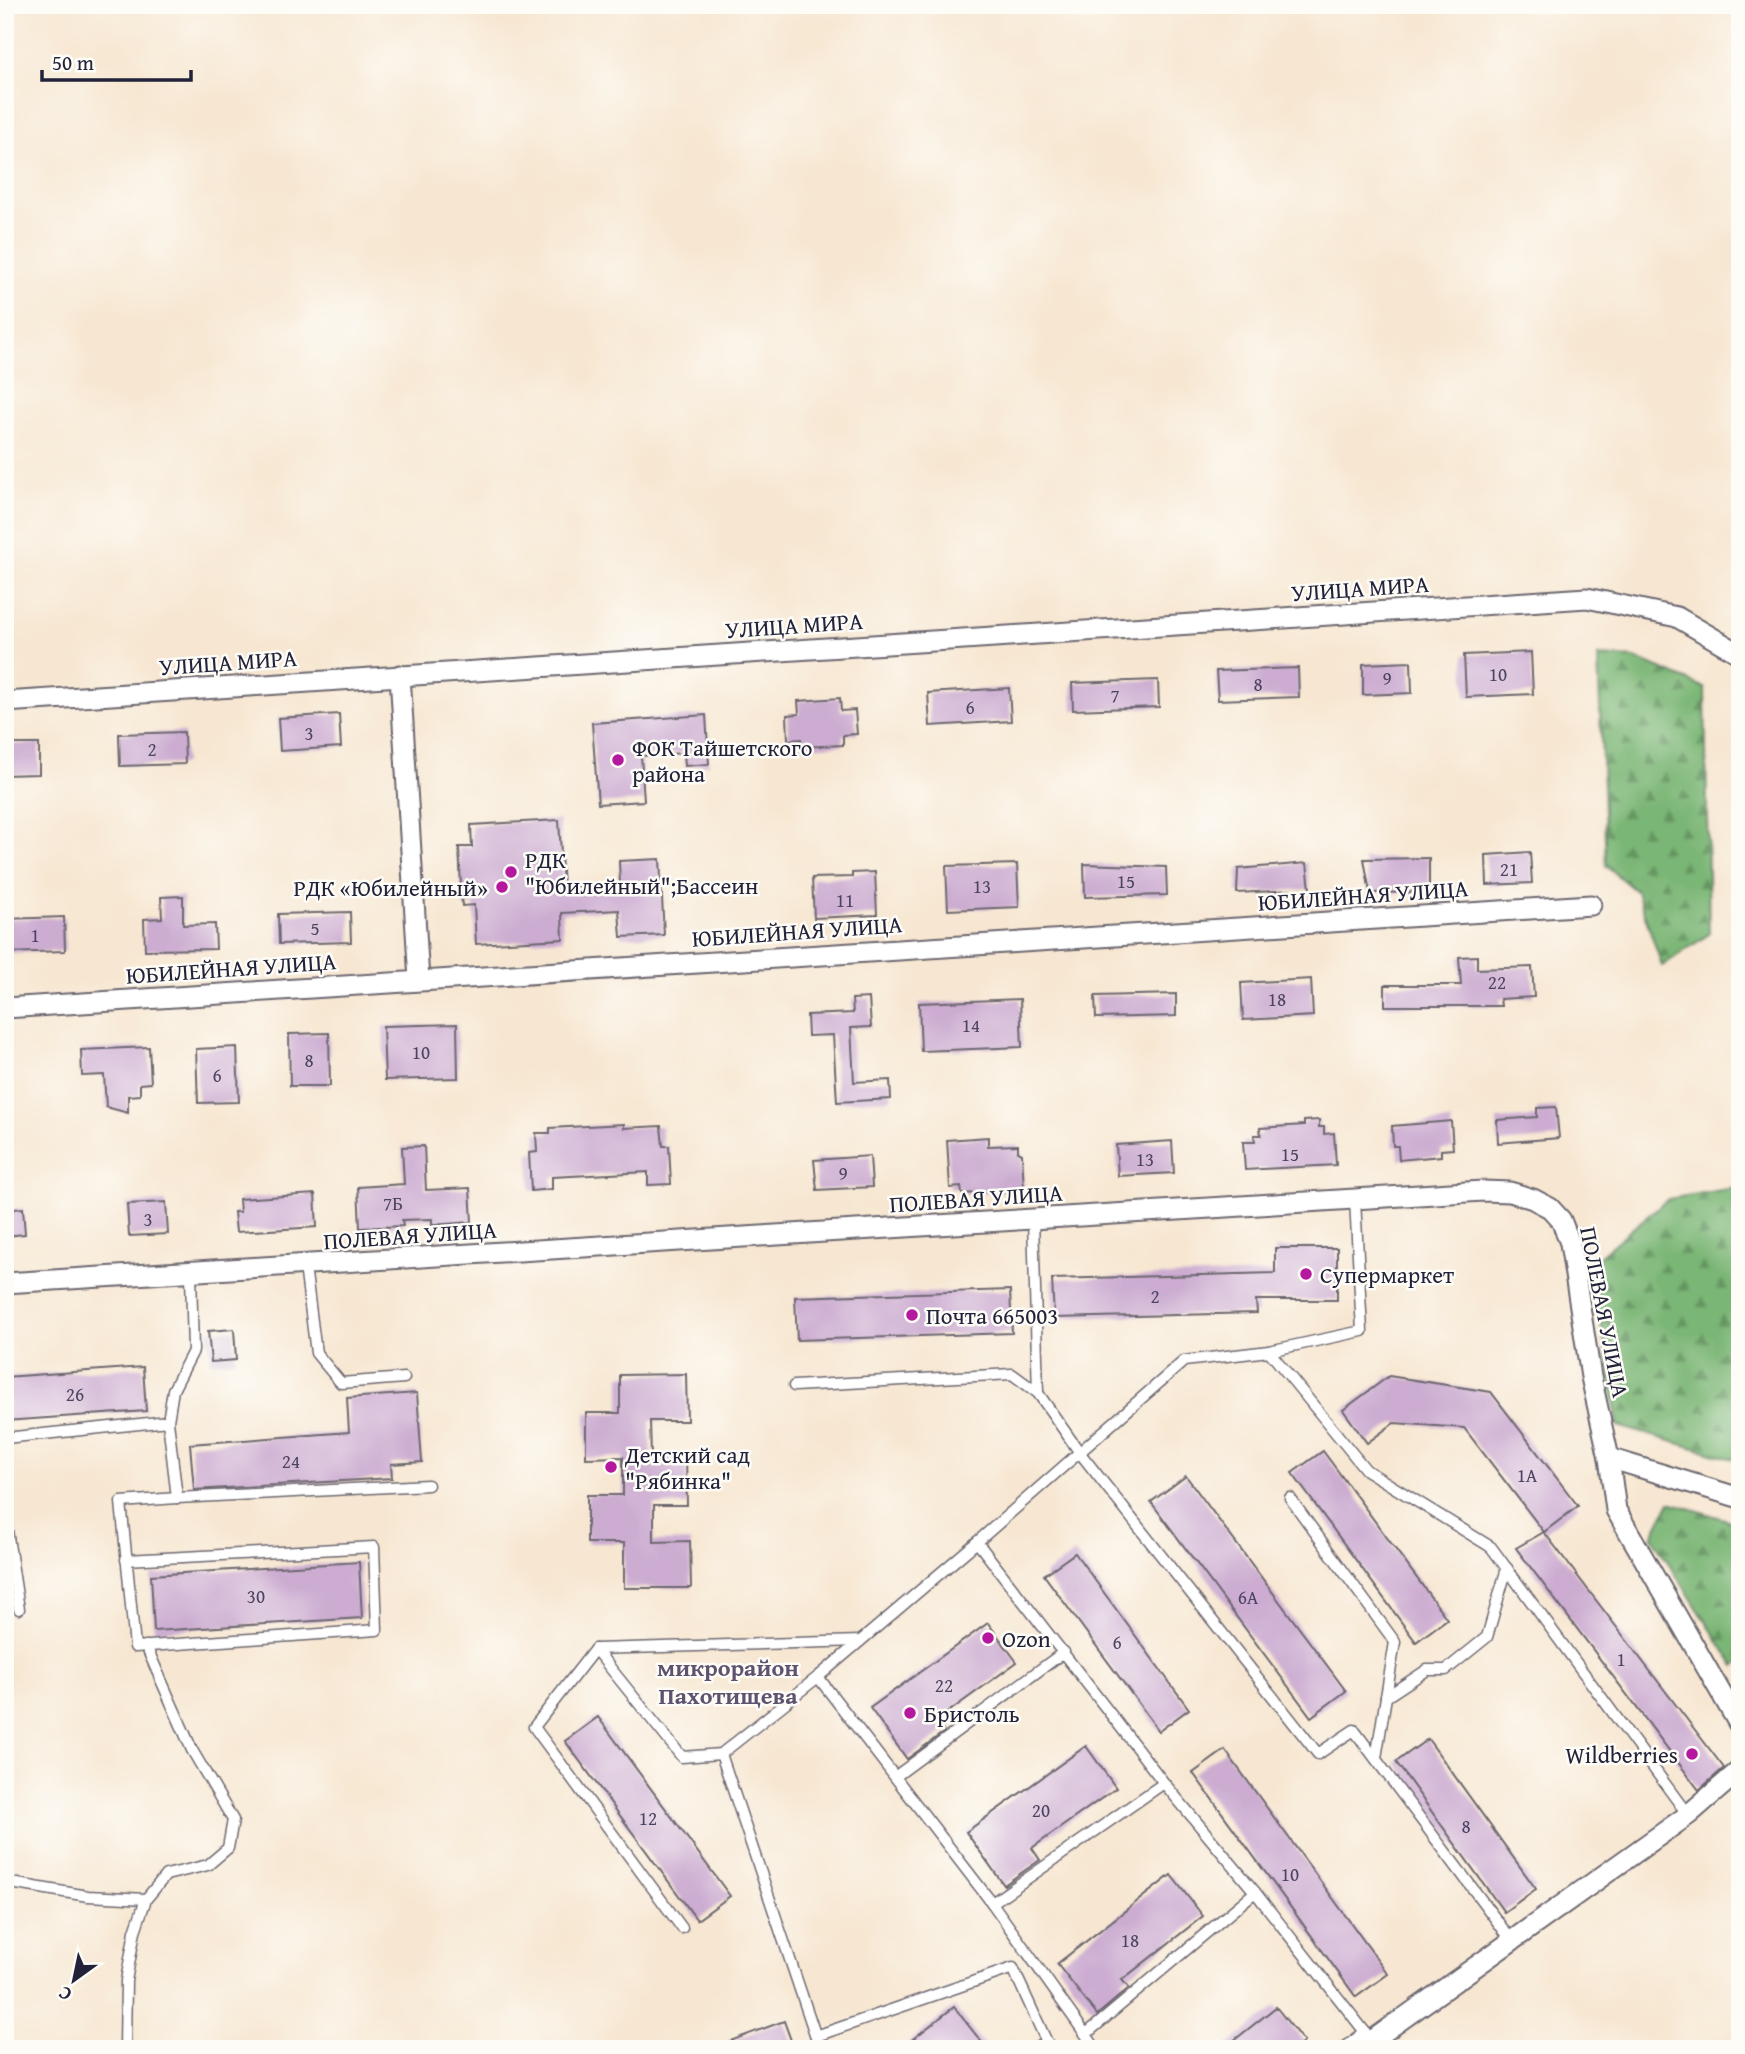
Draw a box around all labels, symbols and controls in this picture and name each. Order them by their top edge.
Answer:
scale bar [42,38,191,82]
text: 50 m [52,47,94,78]
street label: УЛИЦА МИРА [1290,567,1430,609]
street label: УЛИЦА МИРА [724,604,864,646]
street label: УЛИЦА МИРА [158,641,298,683]
house number: 10 [1489,660,1507,688]
house number: 9 [1382,664,1392,692]
house number: 8 [1253,670,1263,698]
house number: 7 [1110,681,1120,709]
house number: 6 [965,693,975,721]
house number: 3 [304,719,314,747]
place label: ФОК Тайшетского района [632,731,812,790]
house number: 2 [147,735,157,763]
marker: ФОК Тайшетского района [610,752,626,768]
place label: РДК "Юбилейный";Бассеин [525,843,758,902]
house number: 21 [1500,855,1518,883]
marker: РДК "Юбилейный";Бассеин [503,864,519,880]
house number: 15 [1117,867,1135,895]
place label: РДК «Юбилейный» [294,871,488,904]
street label: ЮБИЛЕЙНАЯ УЛИЦА [1257,871,1469,919]
house number: 13 [973,872,991,900]
marker: РДК «Юбилейный» [494,879,510,895]
house number: 11 [836,886,854,914]
street label: ЮБИЛЕЙНАЯ УЛИЦА [691,907,903,955]
house number: 5 [310,914,320,942]
house number: 1 [30,921,40,949]
street label: ЮБИЛЕЙНАЯ УЛИЦА [125,944,337,992]
house number: 22 [1488,968,1506,996]
house number: 18 [1268,985,1286,1013]
house number: 14 [962,1011,980,1039]
house number: 10 [412,1038,430,1066]
house number: 8 [304,1046,314,1074]
house number: 6 [212,1061,222,1089]
house number: 15 [1281,1140,1299,1168]
house number: 13 [1136,1145,1154,1173]
house number: 9 [838,1159,848,1187]
street label: ПОЛЕВАЯ УЛИЦА [888,1175,1064,1221]
house number: 7Б [383,1189,403,1217]
house number: 3 [143,1205,153,1233]
street label: ПОЛЕВАЯ УЛИЦА [322,1212,498,1258]
street label: ПОЛЕВАЯ УЛИЦА [1572,1224,1638,1400]
place label: Супермаркет [1320,1258,1454,1291]
marker: Супермаркет [1298,1266,1314,1282]
house number: 2 [1150,1282,1160,1310]
place label: Почта 665003 [926,1299,1058,1332]
marker: Почта 665003 [904,1307,920,1323]
house number: 26 [66,1380,84,1408]
place label: Детский сад "Рябинка" [624,1438,750,1497]
house number: 24 [282,1447,300,1475]
marker: Детский сад "Рябинка" [603,1459,619,1475]
house number: 1А [1517,1461,1538,1489]
house number: 30 [247,1582,265,1610]
house number: 6А [1238,1583,1259,1611]
place label: Ozon [1002,1622,1051,1655]
house number: 6 [1112,1628,1122,1656]
marker: Ozon [980,1630,996,1646]
house number: 1 [1616,1645,1626,1673]
district label: микрорайон Пахотищева [657,1650,799,1713]
house number: 22 [935,1671,953,1699]
place label: Бристоль [924,1697,1020,1730]
marker: Бристоль [902,1705,918,1721]
place label: Wildberries [1565,1738,1678,1771]
marker: Wildberries [1684,1746,1700,1762]
house number: 20 [1032,1796,1050,1824]
house number: 12 [639,1804,657,1832]
house number: 8 [1461,1812,1471,1840]
house number: 10 [1281,1860,1299,1888]
house number: 18 [1121,1926,1139,1954]
north arrow [38,1946,108,2016]
text: С [52,1979,77,2009]

